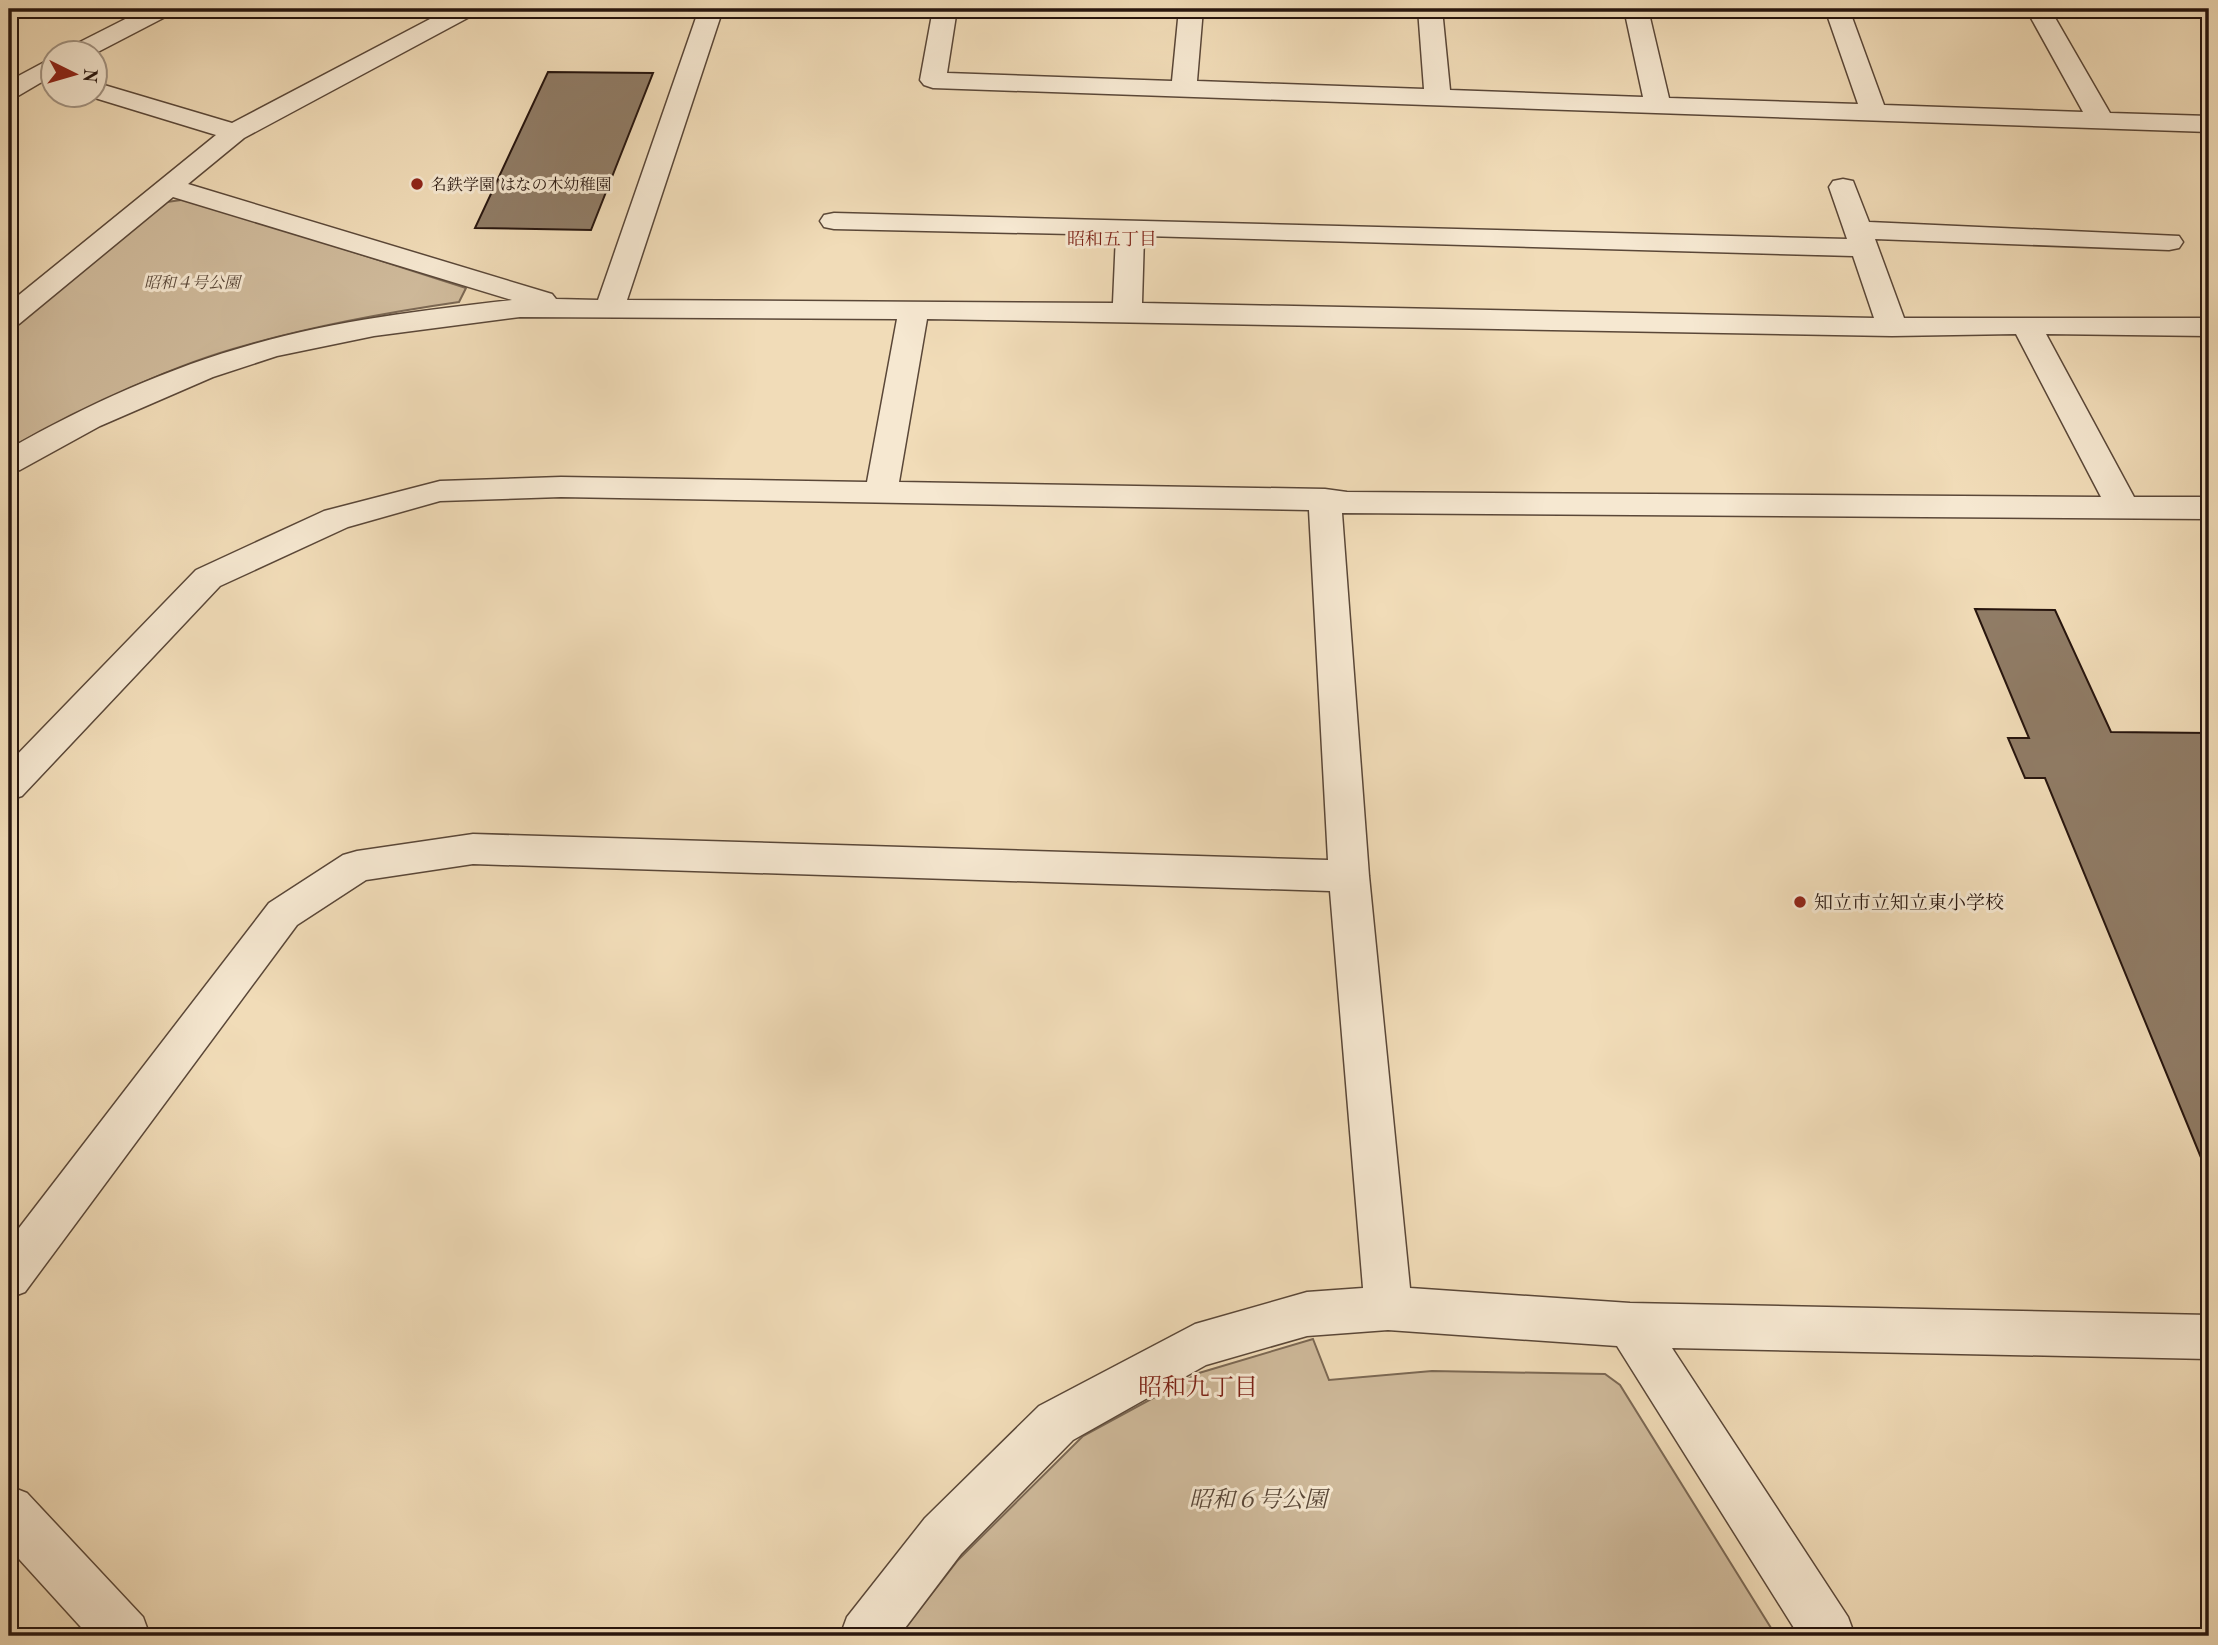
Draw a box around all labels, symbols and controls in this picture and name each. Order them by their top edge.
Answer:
north arrow [38,38,108,108]
text: N [78,67,99,84]
marker: 名鉄学園 はなの木幼稚園 [409,176,425,192]
place label: 名鉄学園 はなの木幼稚園 [431,176,611,194]
district label: 昭和五丁目 [1067,229,1157,249]
park label: 昭和４号公園 [144,274,243,292]
place label: 知立市立知立東小学校 [1814,892,2004,914]
marker: 知立市立知立東小学校 [1792,894,1808,910]
district label: 昭和九丁目 [1138,1374,1258,1401]
park label: 昭和６号公園 [1189,1487,1331,1512]

